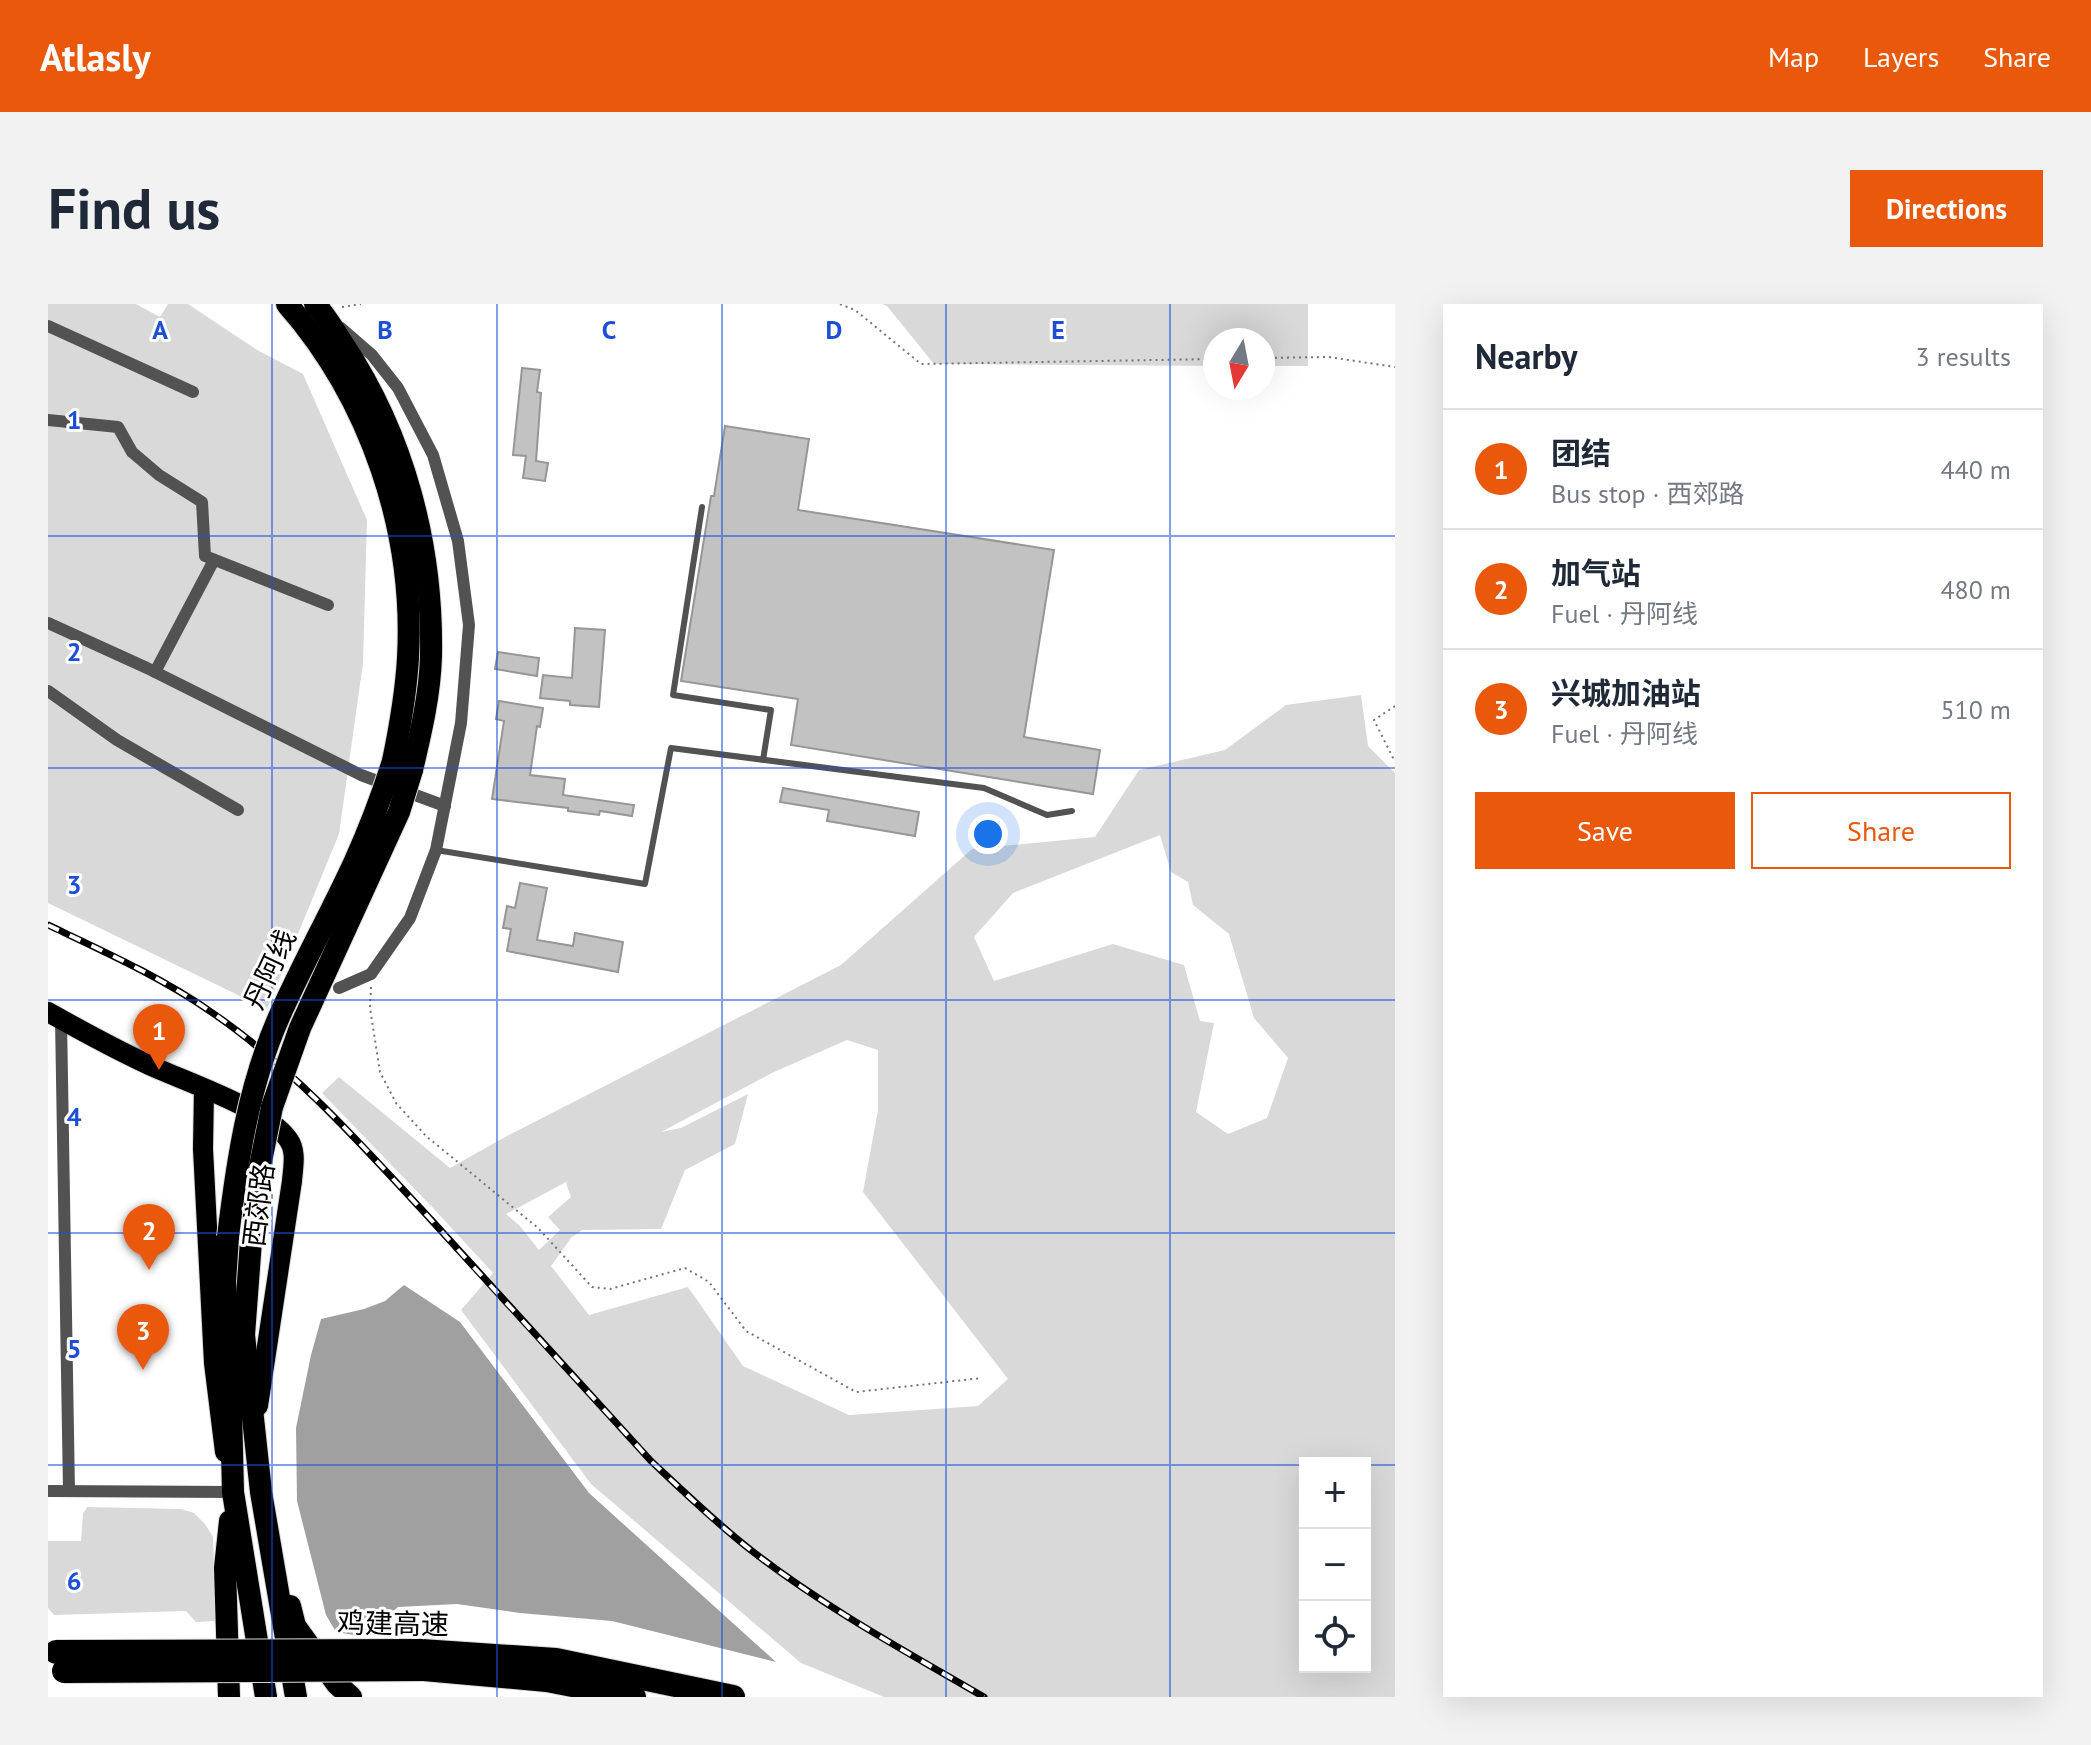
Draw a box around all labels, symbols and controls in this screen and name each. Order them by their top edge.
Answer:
text: Atlasly [40,32,151,81]
text: Map [1768,38,1819,75]
text: Layers [1863,38,1939,75]
text: Share [1983,38,2051,75]
button: Directions [1850,170,2043,247]
text: Find us [48,172,220,244]
text: A [152,313,168,346]
text: B [377,313,393,346]
text: C [602,313,616,346]
text: D [826,313,842,346]
text: E [1051,313,1065,346]
north arrow [1203,328,1275,400]
text: Nearby [1475,334,1577,378]
text: 3 results [1916,340,2011,373]
text: 1 [67,403,81,436]
text: 团结 [1551,433,1611,472]
text: 1 [1494,453,1508,486]
text: 440 m [1940,453,2011,486]
text: Bus stop · 西郊路 [1551,477,1744,510]
text: 加气站 [1551,553,1641,592]
text: 2 [1494,573,1508,606]
text: 480 m [1940,573,2011,606]
text: Fuel · 丹阿线 [1551,597,1698,630]
text: 2 [67,635,81,668]
text: 兴城加油站 [1551,673,1701,712]
text: 3 [1494,693,1508,726]
text: 510 m [1940,693,2011,726]
text: Fuel · 丹阿线 [1551,717,1698,750]
button: Save [1475,792,1735,869]
button: Share [1751,792,2011,869]
your location [968,814,1008,854]
text: 3 [67,868,81,901]
street label: 丹阿线 [234,923,304,1015]
pin: 1 [133,1004,185,1070]
text: 4 [67,1100,82,1133]
street label: 西郊路 [235,1161,281,1249]
pin: 2 [123,1204,175,1270]
pin: 3 [117,1304,169,1370]
text: 5 [67,1332,81,1365]
map controls [1299,1457,1371,1673]
button: + [1299,1457,1371,1529]
button: − [1299,1529,1371,1601]
text: 6 [67,1564,81,1597]
button: locate [1299,1601,1371,1673]
street label: 鸡建高速 [337,1604,449,1642]

